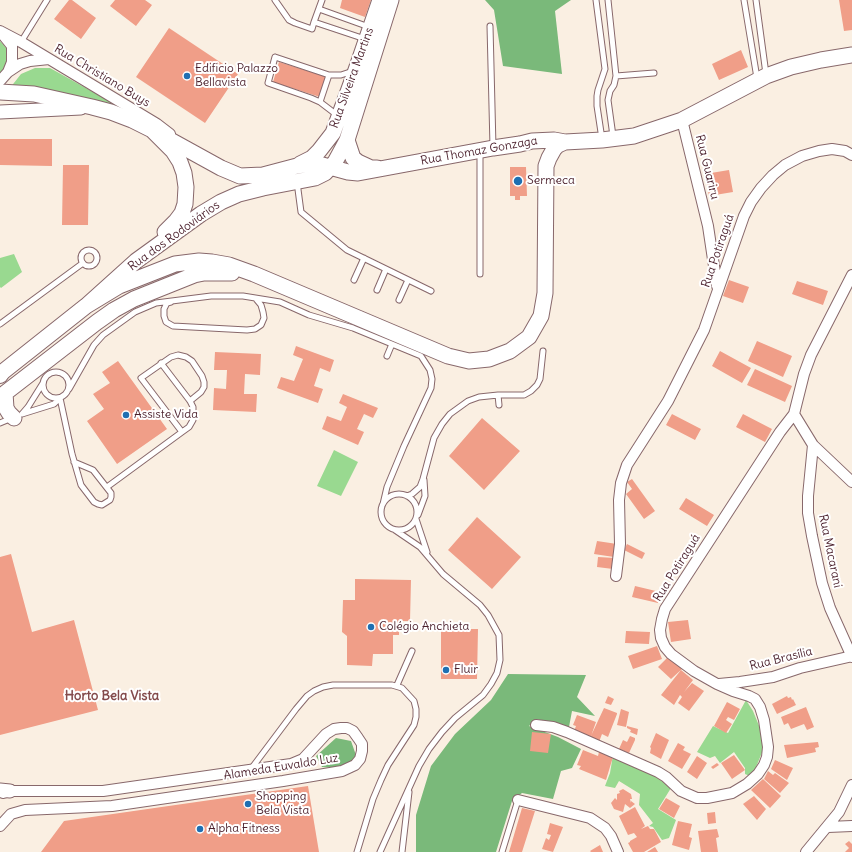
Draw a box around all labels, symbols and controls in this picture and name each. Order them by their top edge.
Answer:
street label: Rua Silveira Martins [327,26,377,130]
street label: Rua Christiano Buys [51,42,153,110]
place label: Edificio Palazzo Bellavista [195,62,278,90]
marker: Edificio Palazzo Bellavista [182,71,192,81]
street label: Rua Guariru [692,133,722,201]
street label: Rua Thomaz Gonzaga [419,134,539,168]
place label: Sermeca [527,174,575,188]
marker: Sermeca [512,175,524,187]
street label: Rua dos Rodoviários [125,198,223,274]
street label: Rua Potiraguá [699,212,737,290]
place label: Assiste Vida [134,408,198,422]
marker: Assiste Vida [121,410,131,420]
street label: Rua Macarani [815,513,845,589]
street label: Rua Potiraguá [651,532,703,604]
place label: Colégio Anchieta [379,620,469,634]
marker: Colégio Anchieta [366,622,376,632]
street label: Rua Brasília [748,644,814,674]
place label: Fluir [454,663,478,677]
marker: Fluir [441,665,451,675]
district label: Horto Bela Vista [65,688,159,704]
street label: Alameda Euvaldo Luz [223,751,339,783]
place label: Shopping Bela Vista [256,790,309,818]
marker: Shopping Bela Vista [243,799,253,809]
place label: Alpha Fitness [208,822,280,836]
marker: Alpha Fitness [195,824,205,834]

